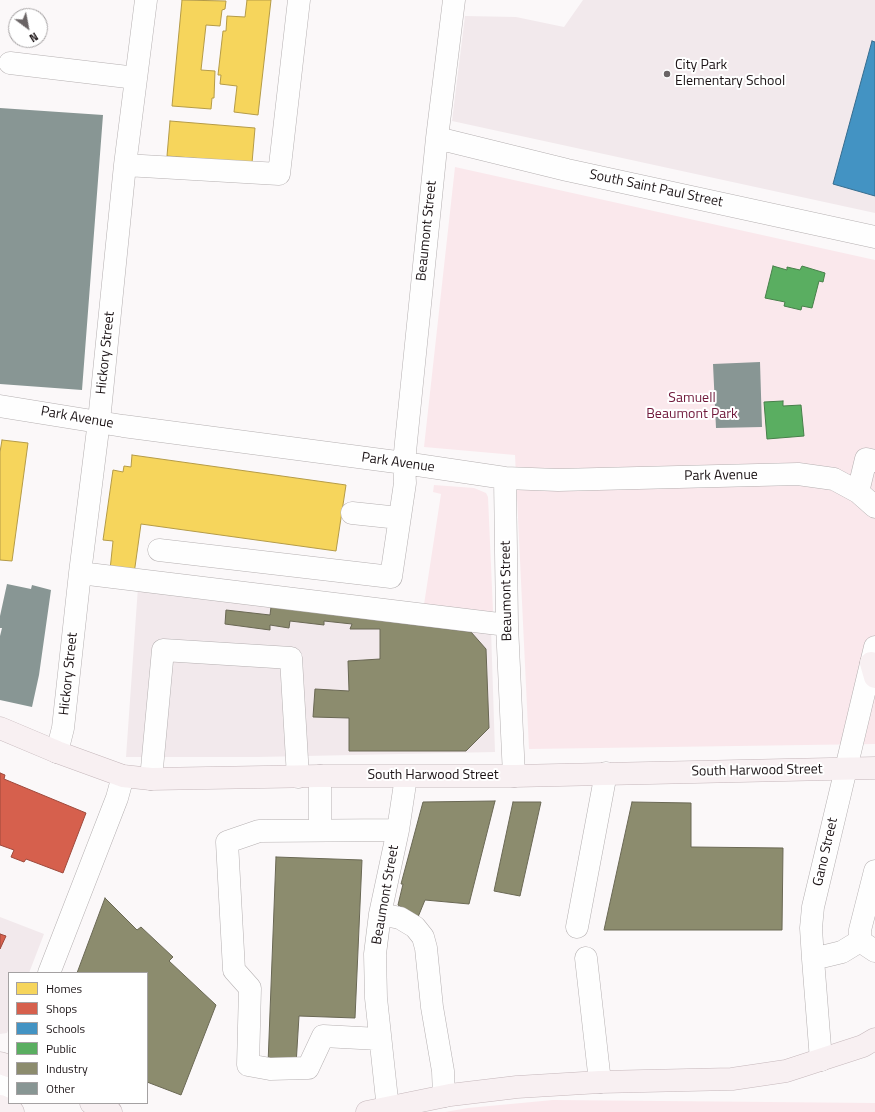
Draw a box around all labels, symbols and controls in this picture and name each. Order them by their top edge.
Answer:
north arrow [8,8,48,48]
text: N [26,29,41,46]
place label: City Park Elementary School [675,58,785,90]
marker: City Park Elementary School [662,69,672,79]
street label: South Saint Paul Street [588,167,724,211]
street label: Beaumont Street [413,180,441,282]
street label: Hickory Street [93,311,119,395]
park label: Samuell Beaumont Park [646,391,738,424]
street label: Park Avenue [39,403,115,433]
street label: Park Avenue [360,450,436,476]
street label: Park Avenue [684,467,758,485]
street label: Beaumont Street [498,540,516,642]
street label: Hickory Street [56,632,82,716]
street label: South Harwood Street [691,761,823,781]
street label: South Harwood Street [367,768,499,784]
street label: Gano Street [810,816,842,888]
street label: Beaumont Street [369,844,403,946]
legend [8,972,148,1104]
text: Homes [46,979,82,998]
text: Shops [46,999,77,1018]
text: Schools [46,1019,85,1038]
text: Public [46,1039,76,1058]
text: Industry [46,1059,88,1078]
text: Other [46,1079,75,1098]

